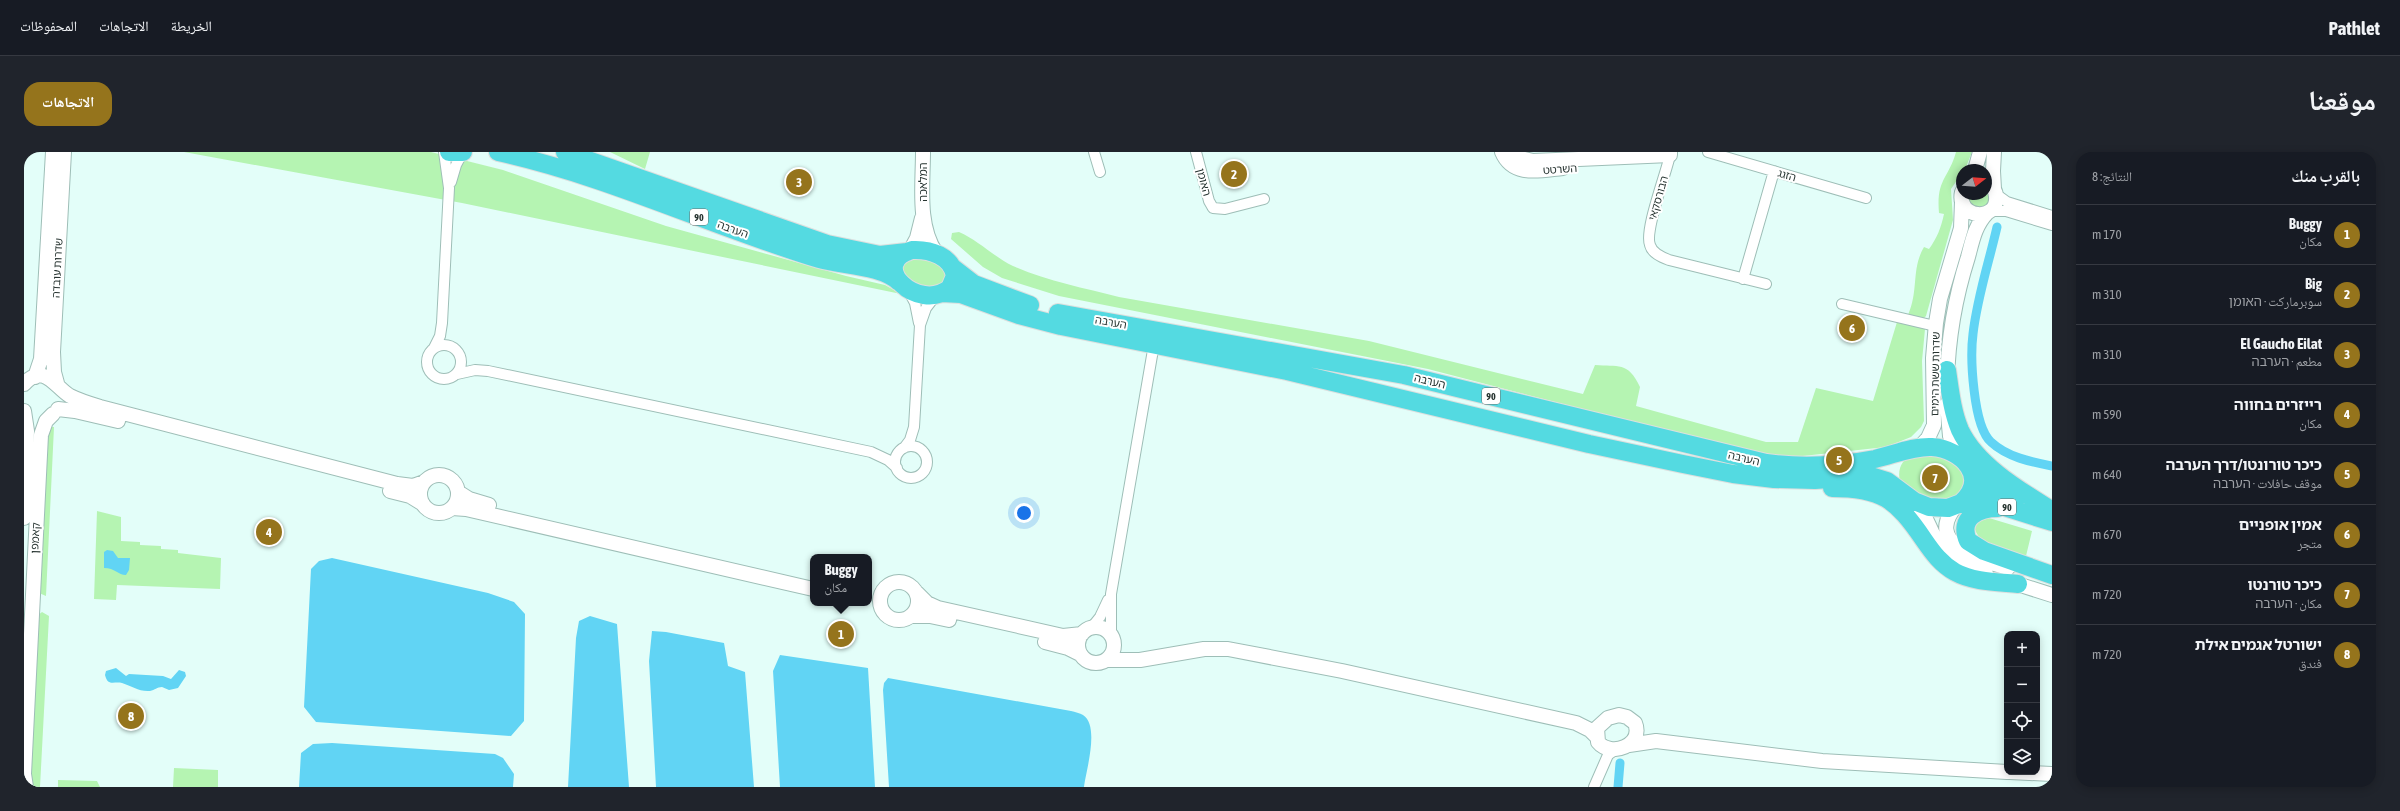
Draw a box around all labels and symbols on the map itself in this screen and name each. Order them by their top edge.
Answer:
pin: 2 [1221,159,1247,189]
street label: המלאכה [917,162,929,202]
street label: השרטט [1543,162,1578,176]
north arrow [1956,164,1992,200]
pin: 3 [786,167,812,197]
street label: האומן [1195,167,1213,197]
street label: הזגג [1776,167,1798,183]
street label: הבורסקאי [1646,174,1670,222]
road number: 90 [690,209,708,225]
street label: הערבה [716,218,750,240]
street label: שדרות עובדה [49,238,65,298]
street label: הערבה [1094,313,1128,331]
pin: 6 [1839,313,1865,343]
street label: שדרות ששת הימים [1928,332,1942,416]
street label: הערבה [1413,371,1447,391]
road number: 90 [1482,388,1500,404]
pin: 5 [1826,445,1852,475]
street label: הערבה [1727,449,1761,467]
pin: 7 [1922,463,1948,493]
road number: 90 [1998,499,2016,515]
your location [1014,503,1034,523]
pin: 4 [256,517,282,547]
street label: קאמפן [28,522,42,554]
pin: 1 [828,619,854,649]
pin: 8 [118,701,144,731]

